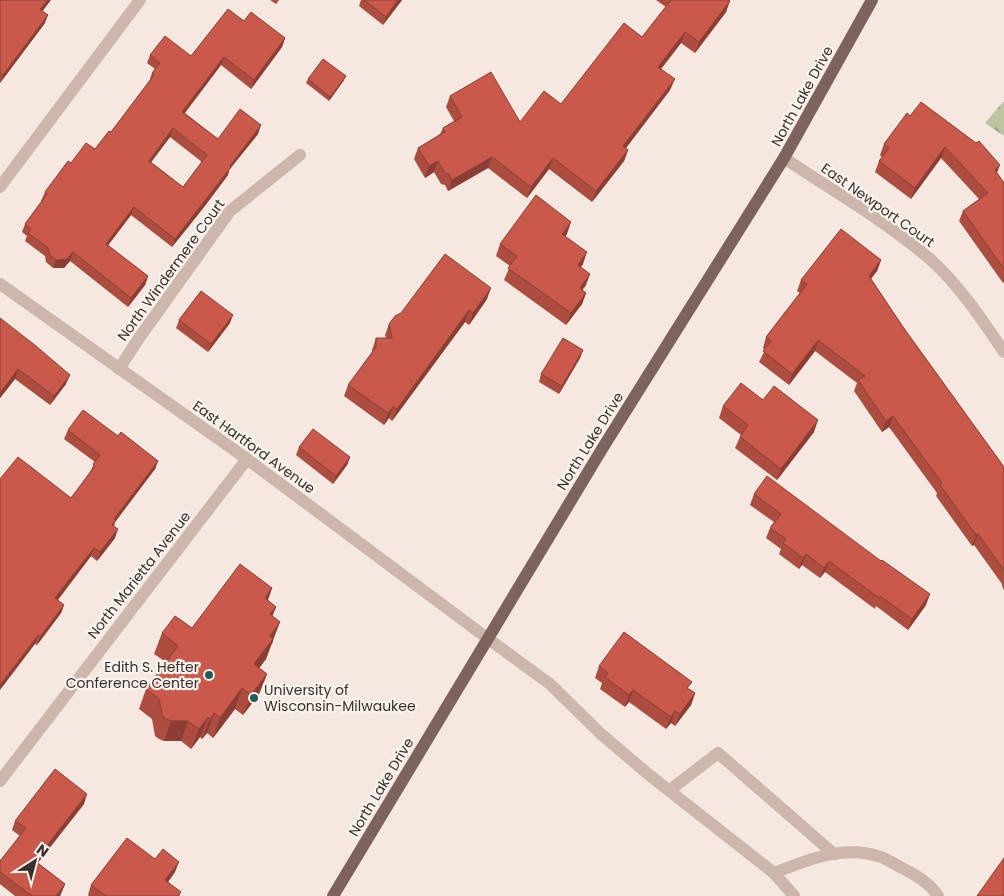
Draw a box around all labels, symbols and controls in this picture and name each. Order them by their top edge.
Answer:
street label: North Lake Drive [766,42,838,150]
street label: East Newport Court [817,158,939,252]
street label: North Windermere Court [113,195,229,345]
street label: North Lake Drive [552,388,628,494]
street label: East Hartford Avenue [189,396,320,498]
street label: North Marietta Avenue [83,507,195,643]
place label: Edith S. Hefter Conference Center [66,657,199,693]
marker: Edith S. Hefter Conference Center [203,669,215,681]
place label: University of Wisconsin-Milwaukee [264,680,416,716]
marker: University of Wisconsin-Milwaukee [248,692,260,704]
street label: North Lake Drive [344,734,419,840]
north arrow [10,836,60,886]
text: N [33,839,53,862]

